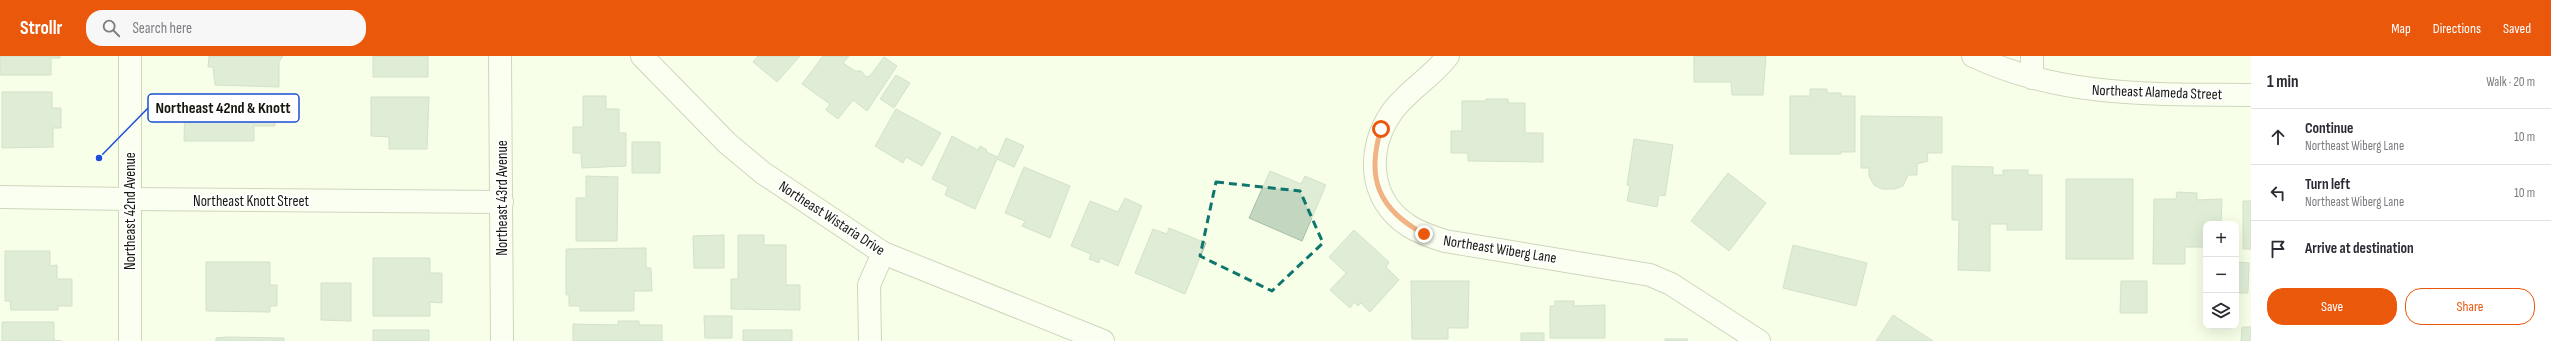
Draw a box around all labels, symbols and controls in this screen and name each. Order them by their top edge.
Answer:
search box [86,10,366,46]
text: Strollr [20,17,62,40]
icon: search [100,17,122,39]
text: Search here [132,19,192,38]
text: Map [2391,20,2411,37]
text: Directions [2433,20,2481,37]
text: Saved [2503,20,2531,37]
text: 1 min [2267,72,2299,92]
text: Walk · 20 m [2486,74,2535,90]
street label: Northeast Alameda Street [2091,81,2223,104]
callout: Northeast 42nd & Knott [148,94,299,122]
text: Northeast 42nd & Knott [156,99,290,118]
text: Continue [2305,119,2354,138]
route start [1372,120,1390,138]
icon: ahead [2267,126,2289,148]
text: 10 m [2514,129,2535,145]
text: Northeast Wiberg Lane [2305,138,2404,154]
street label: Northeast 43rd Avenue [493,140,512,256]
street label: Northeast 42nd Avenue [121,152,140,270]
text: Turn left [2305,175,2350,194]
street label: Northeast Wistaria Drive [775,177,889,260]
icon: left [2267,182,2289,204]
text: 10 m [2514,185,2535,201]
street label: Northeast Knott Street [193,192,309,211]
text: Northeast Wiberg Lane [2305,194,2404,210]
map controls [2203,221,2239,329]
button: + [2203,221,2239,257]
route end [1415,225,1433,243]
street label: Northeast Wiberg Lane [1442,231,1558,268]
icon: arrive [2267,238,2289,260]
text: Arrive at destination [2305,239,2414,258]
button: − [2203,257,2239,293]
button: Save [2267,288,2397,325]
button: Share [2405,288,2535,325]
button: layers [2203,293,2239,329]

